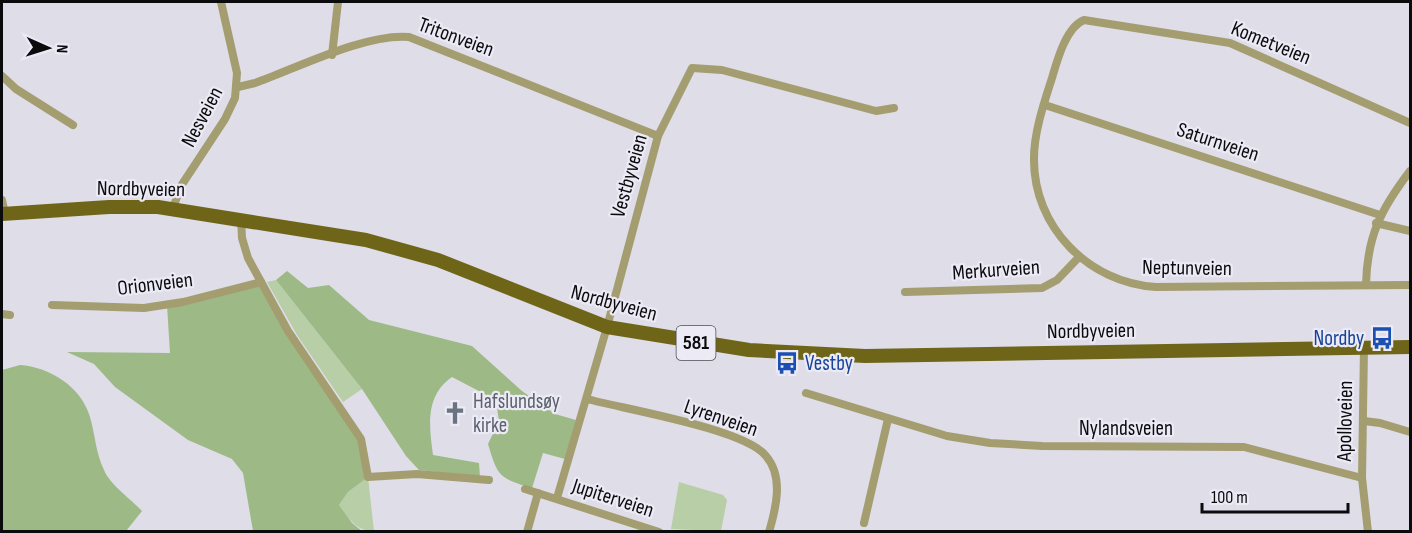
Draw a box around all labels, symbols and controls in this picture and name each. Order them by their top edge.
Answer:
street label: Tritonveien [415,12,497,62]
street label: Kometveien [1227,16,1315,70]
north arrow [18,18,78,78]
text: N [52,44,71,53]
street label: Nesveien [176,83,228,151]
street label: Saturnveien [1174,117,1262,167]
street label: Vestbyveien [605,131,653,221]
street label: Nordbyveien [97,176,185,202]
street label: Merkurveien [951,254,1041,286]
street label: Neptunveien [1142,255,1232,281]
street label: Orionveien [116,267,194,301]
street label: Nordbyveien [568,280,660,326]
street label: Nordbyveien [1047,318,1135,344]
bus stop icon: Nordby [1369,325,1395,351]
road number: 581 [676,326,716,360]
place label: Nordby [1313,326,1364,351]
bus stop icon: Vestby [774,350,800,376]
place label: Vestby [805,351,853,376]
street label: Apolloveien [1332,380,1358,463]
place label: Hafslundsøy kirke [473,389,560,438]
street label: Lyrenveien [681,394,761,442]
church icon: Hafslundsøy kirke [442,400,468,426]
street label: Nylandsveien [1079,416,1173,441]
street label: Jupiterveien [568,473,657,523]
scale bar [1202,476,1348,514]
text: 100 m [1211,487,1248,508]

